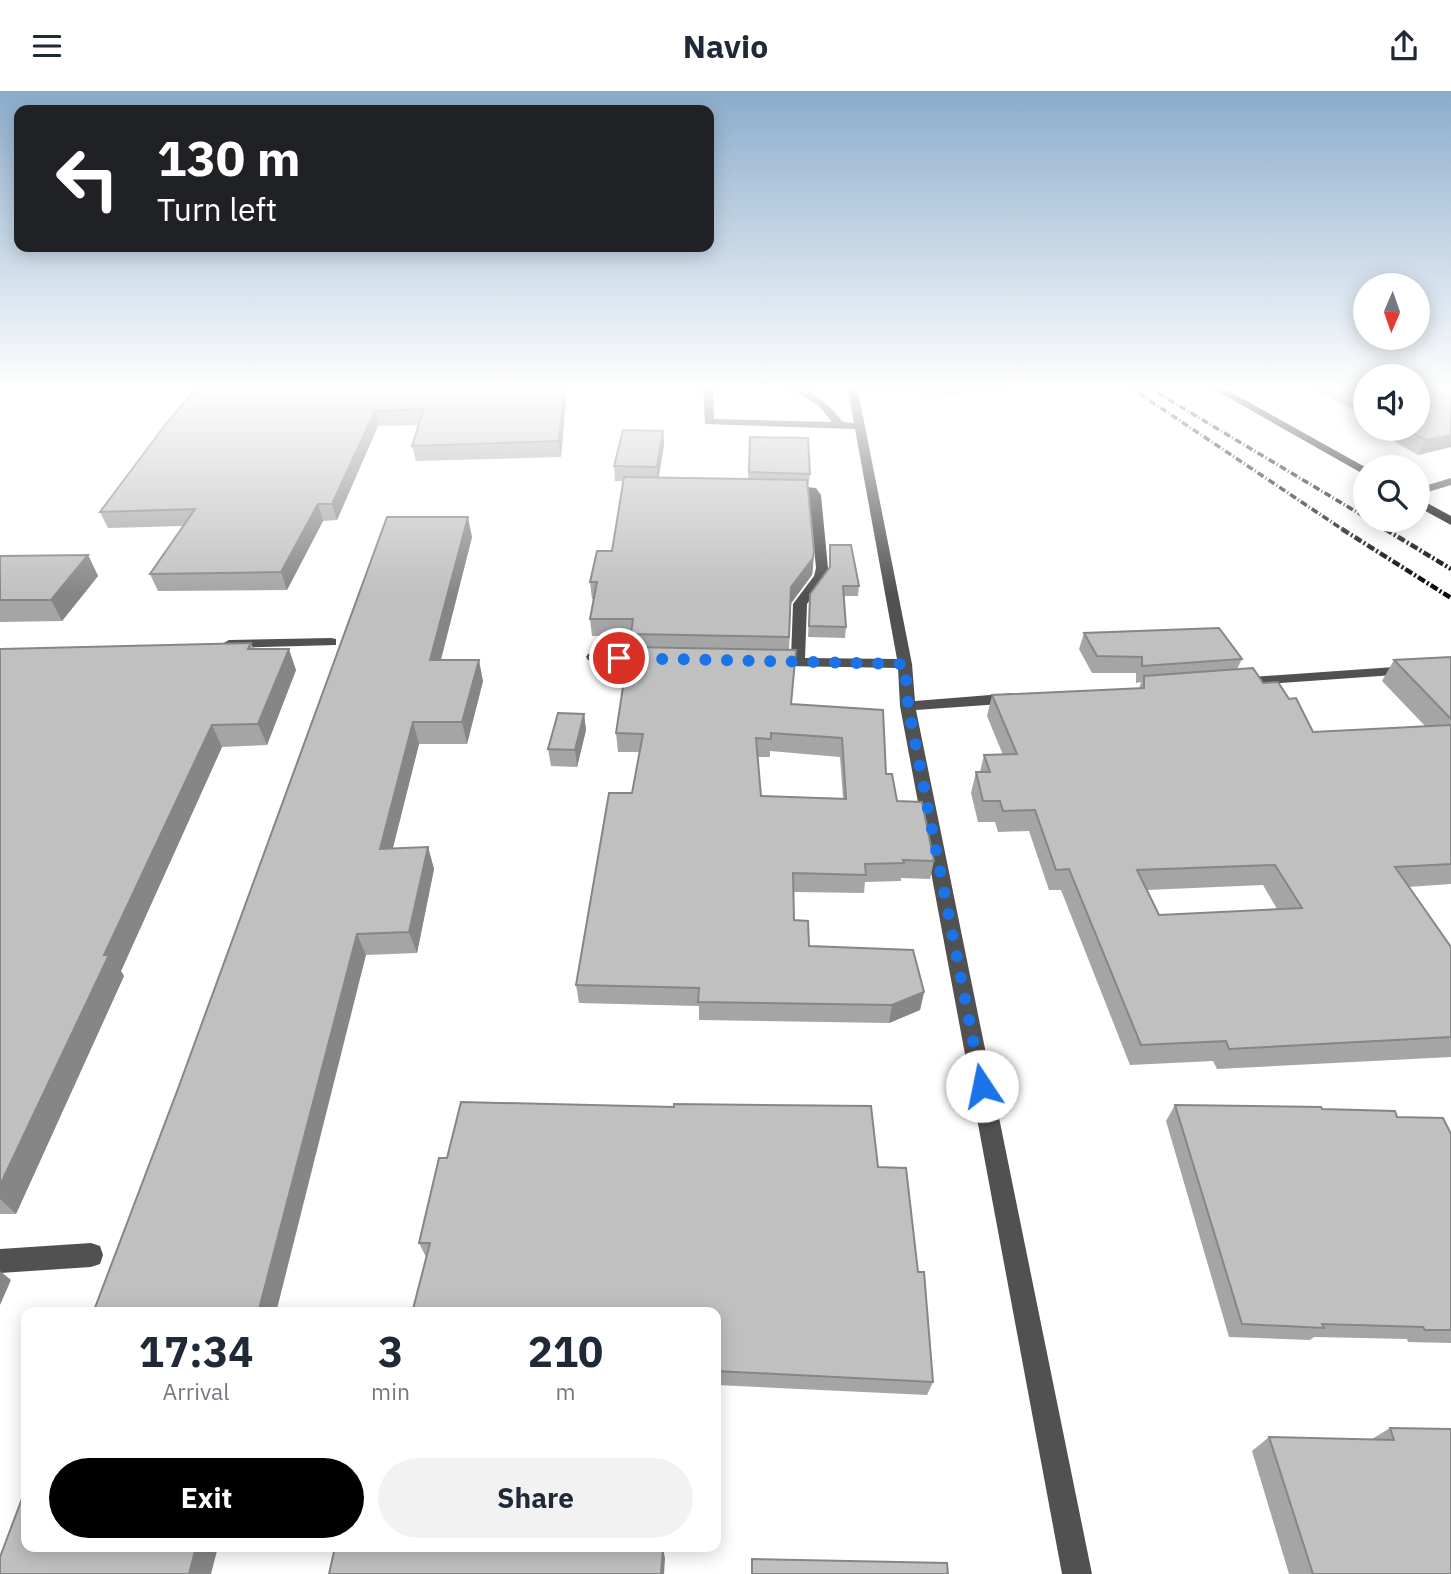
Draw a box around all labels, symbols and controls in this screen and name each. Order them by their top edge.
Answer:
text: Navio [683,25,768,67]
icon: menu [28,27,66,65]
icon: share [1385,27,1423,65]
text: 130 m [157,126,301,189]
icon: left [42,133,133,224]
text: Turn left [157,188,277,230]
north arrow [1353,273,1430,350]
map controls [1353,273,1430,532]
button: sound [1353,364,1430,441]
button: search [1353,455,1430,532]
pin [589,628,649,688]
icon: arrive [600,639,638,677]
position arrow [945,1049,1019,1123]
text: 17:34 [139,1324,253,1379]
text: 3 [378,1324,403,1379]
text: 210 [528,1324,603,1379]
text: Arrival [163,1376,230,1406]
text: min [371,1376,410,1406]
text: m [555,1376,576,1406]
button: Exit [49,1458,364,1538]
button: Share [378,1458,693,1538]

